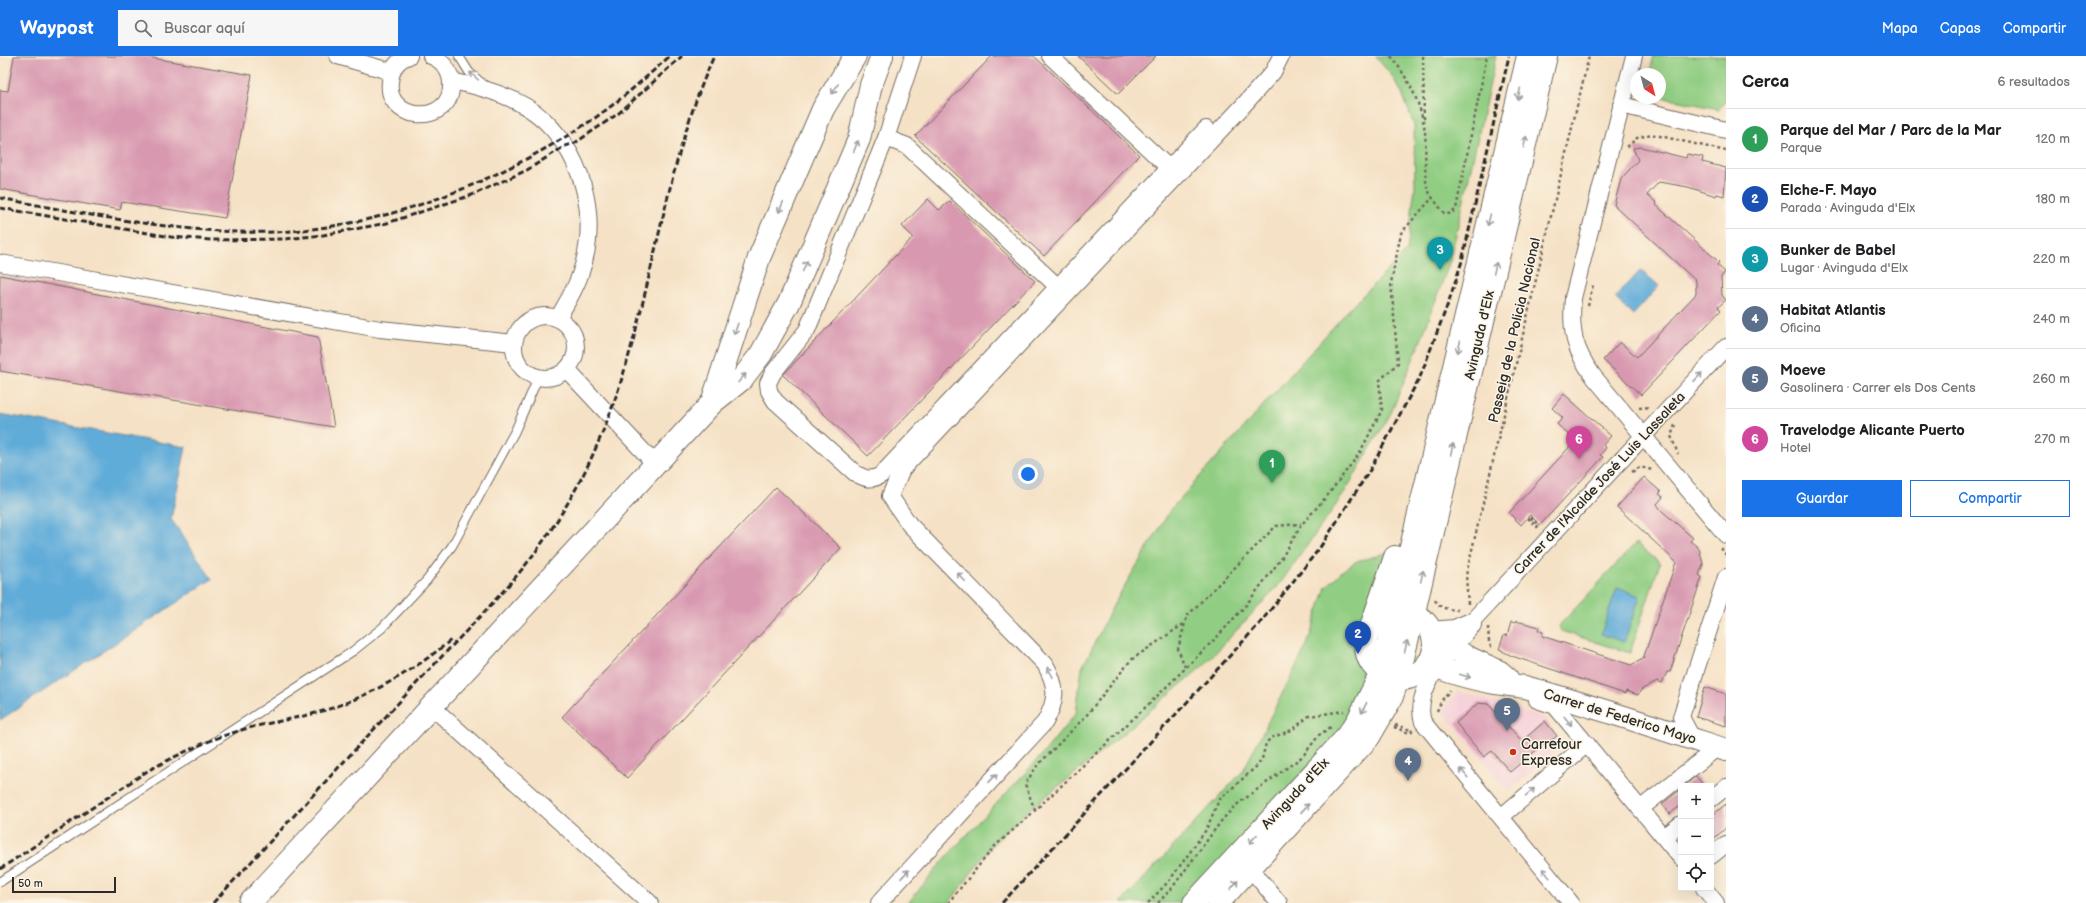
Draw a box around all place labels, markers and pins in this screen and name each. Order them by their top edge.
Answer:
pin: 3 [1427,237,1453,270]
pin: 6 [1566,426,1592,459]
pin: 1 [1259,450,1285,483]
pin: 2 [1345,621,1371,654]
pin: 5 [1494,698,1520,731]
place label: Carrefour Express [1521,736,1582,769]
marker: Carrefour Express [1508,747,1518,757]
pin: 4 [1395,748,1421,781]

